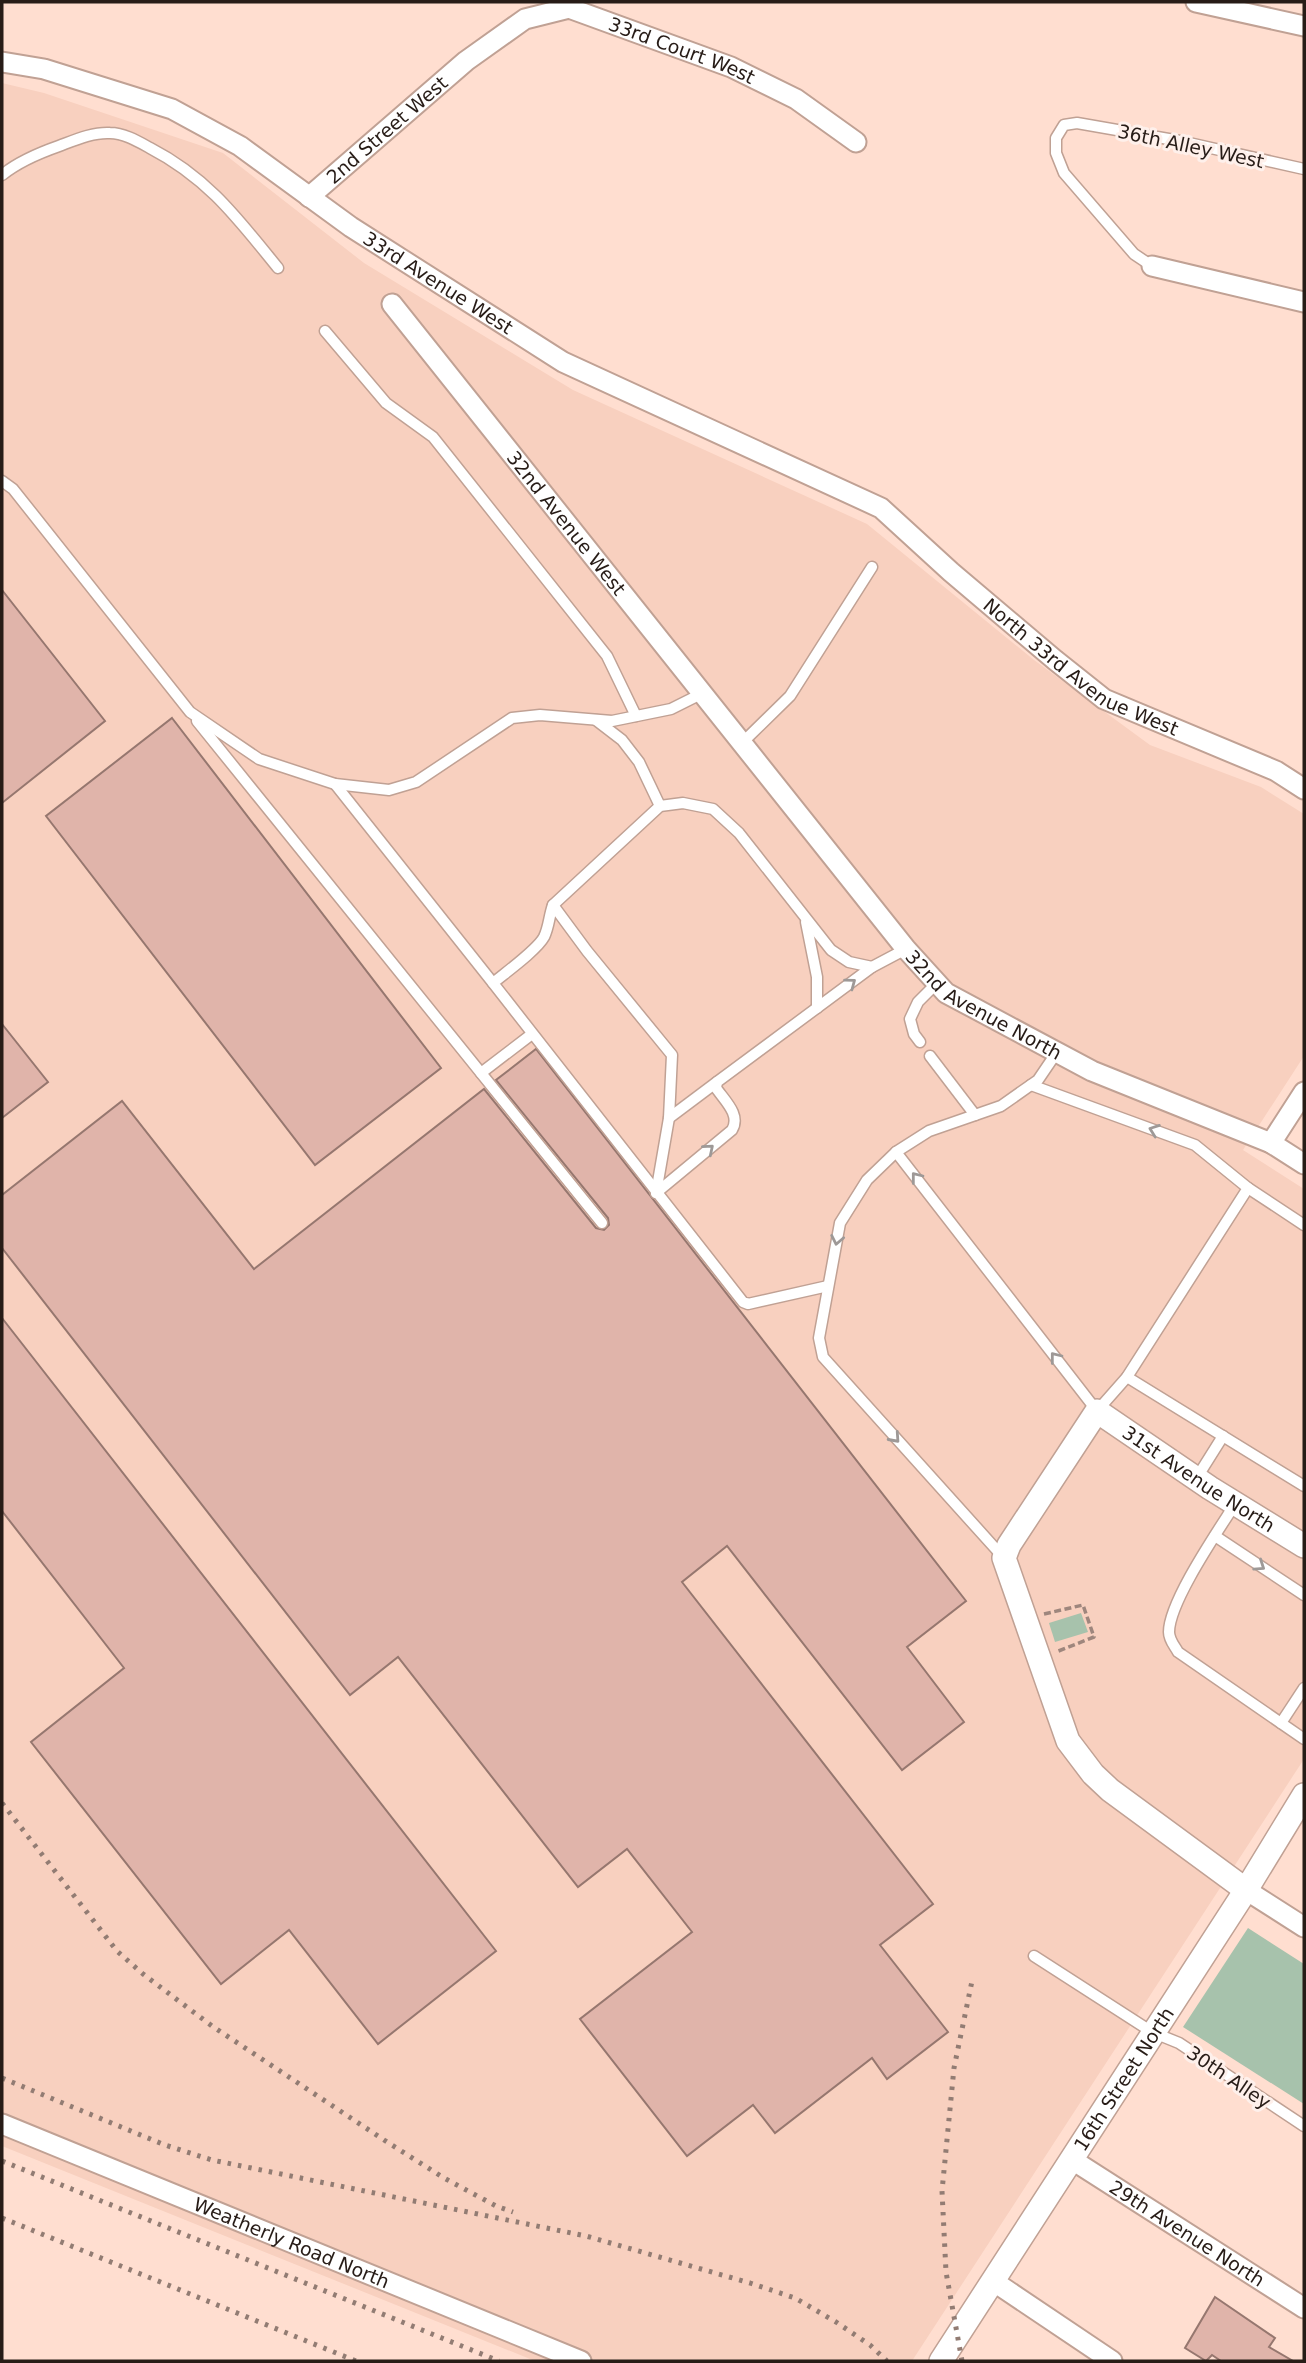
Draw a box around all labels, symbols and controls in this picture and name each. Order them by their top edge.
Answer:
street label: 33rd Court West [606,12,759,88]
street label: 2nd Street West [322,71,452,188]
street label: 36th Alley West [1116,120,1266,172]
street label: 33rd Avenue West [359,227,517,338]
street label: 32nd Avenue West [502,447,631,599]
street label: North 33rd Avenue West [979,593,1182,740]
street label: 32nd Avenue North [901,945,1066,1064]
one-way arrow [843,979,855,992]
one-way arrow [1148,1125,1160,1139]
one-way arrow [701,1145,713,1158]
one-way arrow [911,1173,924,1185]
one-way arrow [830,1234,845,1246]
one-way arrow [1050,1353,1063,1365]
street label: 31st Avenue North [1119,1421,1279,1536]
one-way arrow [887,1429,900,1442]
one-way arrow [1252,1558,1265,1571]
street label: 16th Street North [1069,2003,1178,2155]
street label: 30th Alley [1183,2041,1275,2113]
street label: 29th Avenue North [1106,2176,1269,2291]
street label: Weatherly Road North [191,2193,393,2292]

